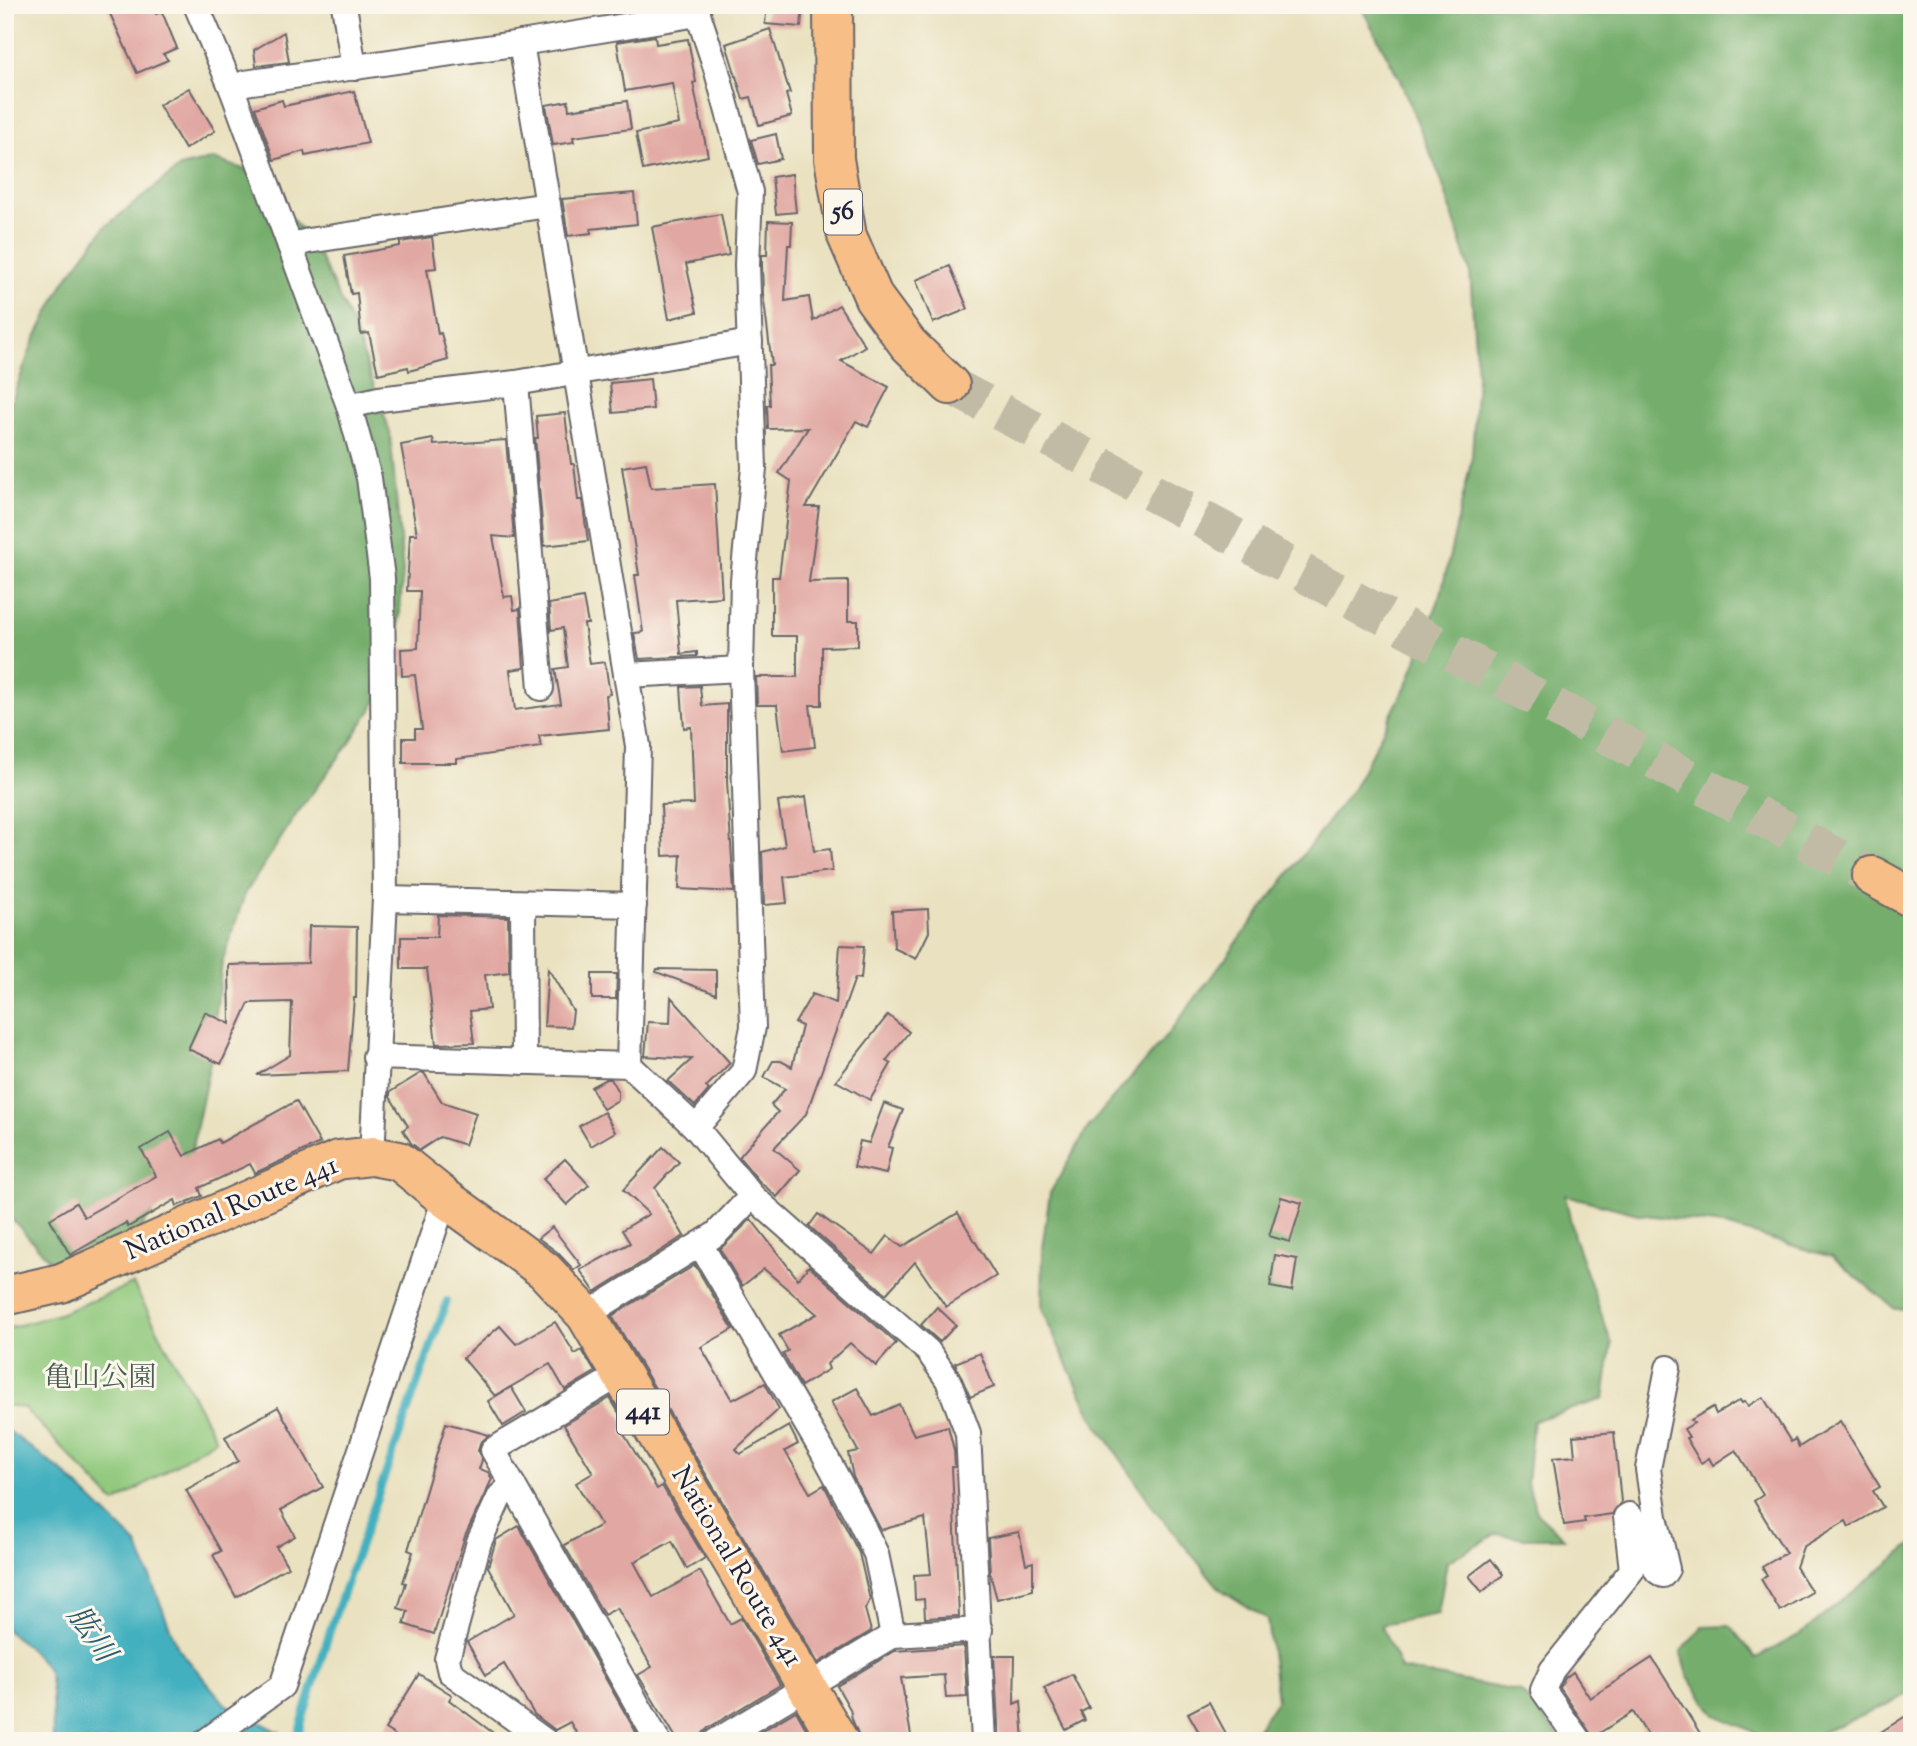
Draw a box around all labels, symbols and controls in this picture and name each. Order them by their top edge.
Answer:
road number: 56 [824,190,862,234]
street label: National Route 441 [119,1146,345,1272]
park label: 亀山公園 [44,1359,156,1399]
road number: 441 [617,1390,669,1434]
street label: National Route 441 [660,1459,812,1675]
water label: 肱川 [55,1598,127,1674]

